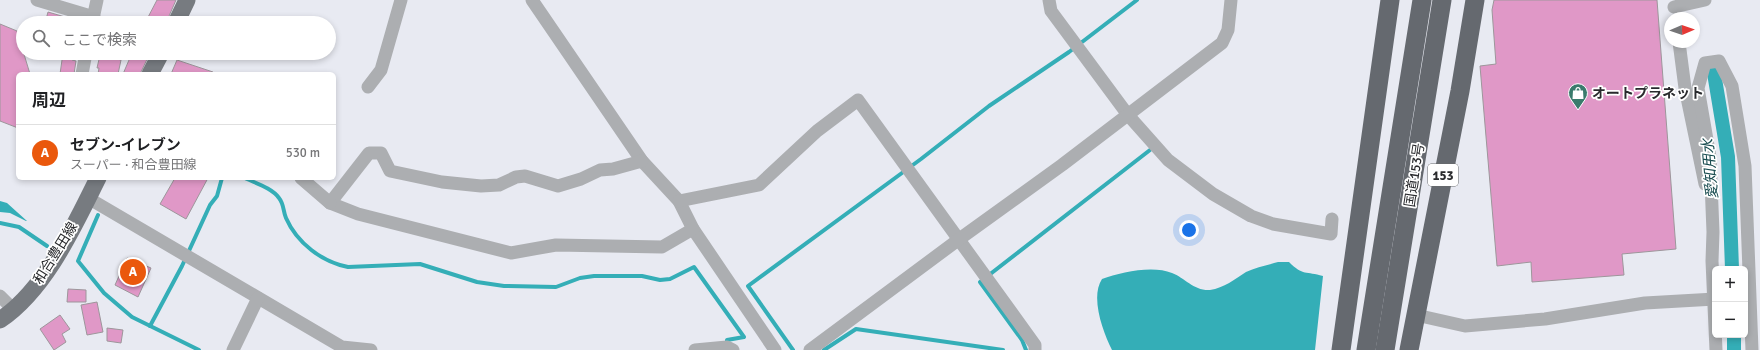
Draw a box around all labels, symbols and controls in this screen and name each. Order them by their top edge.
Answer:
north arrow [1664,12,1700,48]
search box [16,16,336,60]
icon: search [30,27,52,49]
text: ここで検索 [62,31,137,49]
shop icon: オートプラネット [1567,82,1589,110]
place label: オートプラネット [1592,85,1704,102]
text: 周辺 [32,90,66,111]
text: セブン-イレブン [70,136,181,154]
water label: 愛知用水 [1698,136,1722,200]
street label: 国道153号 [1401,142,1428,208]
text: A [41,145,49,161]
text: 530 m [286,145,320,161]
text: スーパー · 和合豊田線 [70,157,197,173]
road number: 153 [1428,164,1458,186]
street label: 和合豊田線 [30,219,81,287]
your location [1179,220,1199,240]
pin: A [120,257,146,287]
map controls [1712,266,1748,338]
button: + [1712,266,1748,302]
button: − [1712,302,1748,338]

